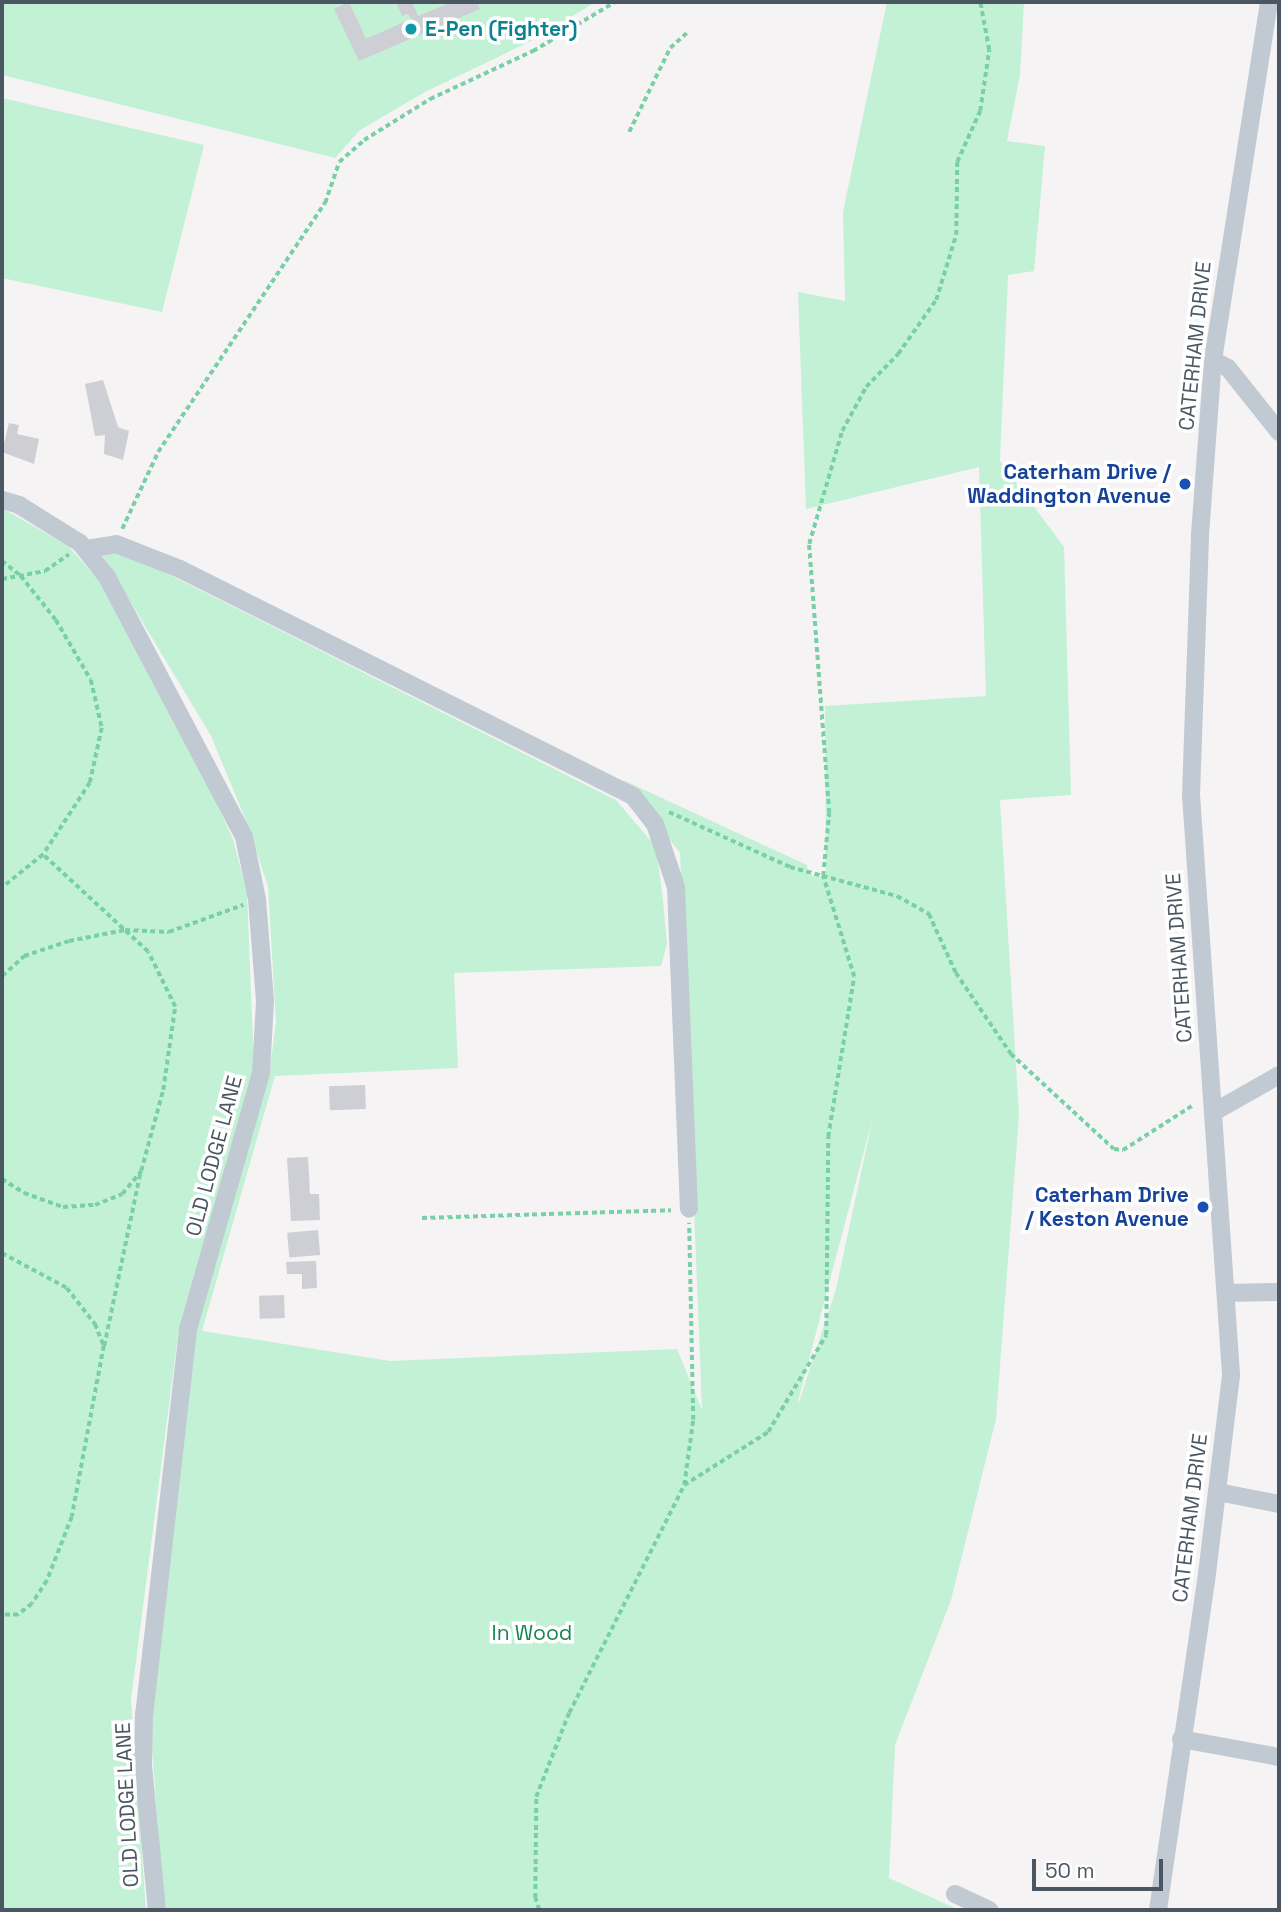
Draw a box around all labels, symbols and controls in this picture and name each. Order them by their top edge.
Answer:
place label: E-Pen (Fighter) [425,16,578,42]
marker: E-Pen (Fighter) [403,21,419,37]
street label: CATERHAM DRIVE [1174,260,1216,432]
place label: Caterham Drive / Waddington Avenue [967,459,1171,509]
marker: Caterham Drive / Waddington Avenue [1177,476,1193,492]
street label: CATERHAM DRIVE [1160,872,1198,1044]
street label: OLD LODGE LANE [180,1073,248,1239]
place label: Caterham Drive / Keston Avenue [1025,1182,1189,1232]
marker: Caterham Drive / Keston Avenue [1195,1199,1211,1215]
street label: CATERHAM DRIVE [1167,1432,1213,1604]
park label: In Wood [492,1620,572,1646]
street label: OLD LODGE LANE [110,1722,144,1888]
scale bar [1036,1846,1167,1890]
text: 50 m [1045,1857,1095,1884]

